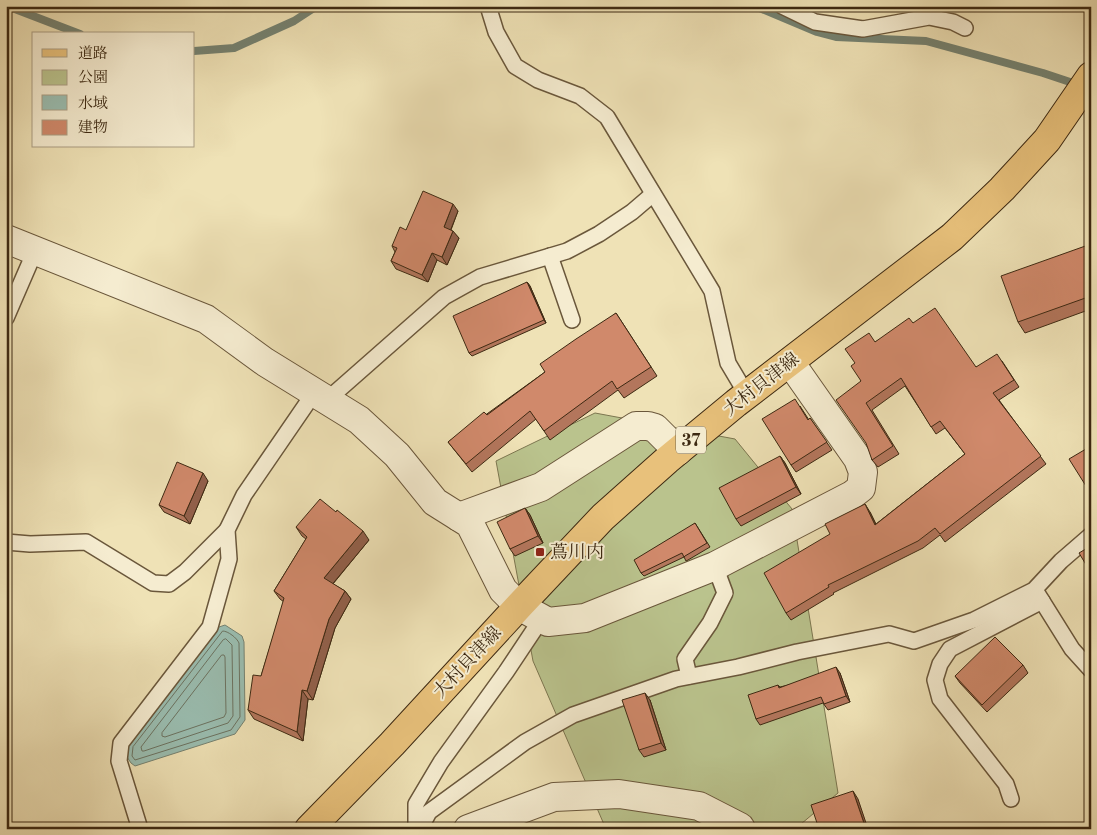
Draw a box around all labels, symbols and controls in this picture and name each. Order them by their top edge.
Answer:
legend [32,32,195,148]
text: 道路 [78,44,108,63]
text: 公園 [78,68,108,87]
text: 水域 [78,94,108,113]
text: 建物 [78,118,108,137]
street label: 大村貝津線 [719,348,804,421]
road number: 37 [676,426,706,454]
place label: 蔦川内 [550,541,604,564]
marker: 蔦川内 [534,546,546,558]
street label: 大村貝津線 [428,622,506,703]

